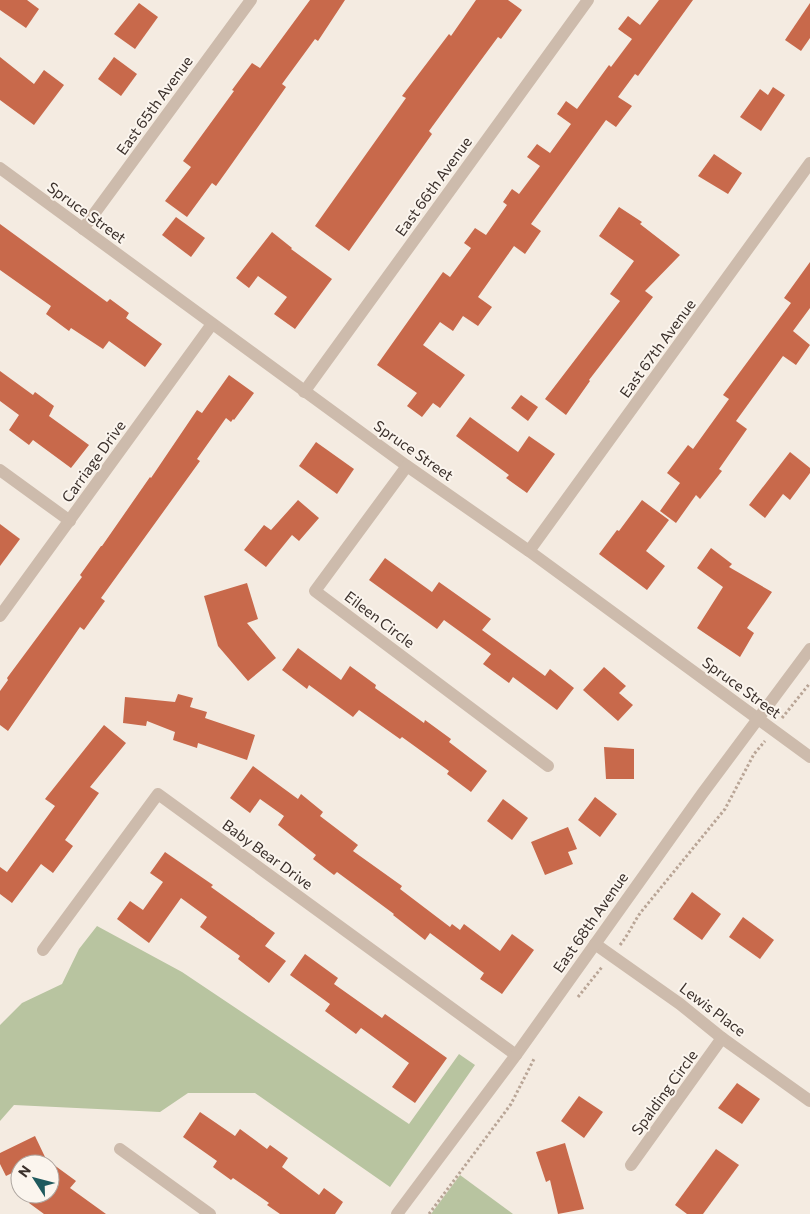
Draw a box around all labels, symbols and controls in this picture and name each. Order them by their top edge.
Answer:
street label: East 65th Avenue [112,52,196,158]
street label: East 66th Avenue [391,133,475,239]
street label: Spruce Street [44,177,130,247]
street label: East 67th Avenue [615,295,699,401]
street label: Carriage Drive [57,416,129,505]
street label: Spruce Street [371,416,457,484]
street label: Eileen Circle [341,587,419,651]
street label: Spruce Street [699,652,785,722]
street label: Baby Bear Drive [219,815,317,893]
street label: East 68th Avenue [549,868,631,976]
street label: Lewis Place [676,978,750,1040]
street label: Spalding Circle [627,1046,701,1138]
north arrow [10,1154,60,1204]
text: N [14,1162,34,1180]

